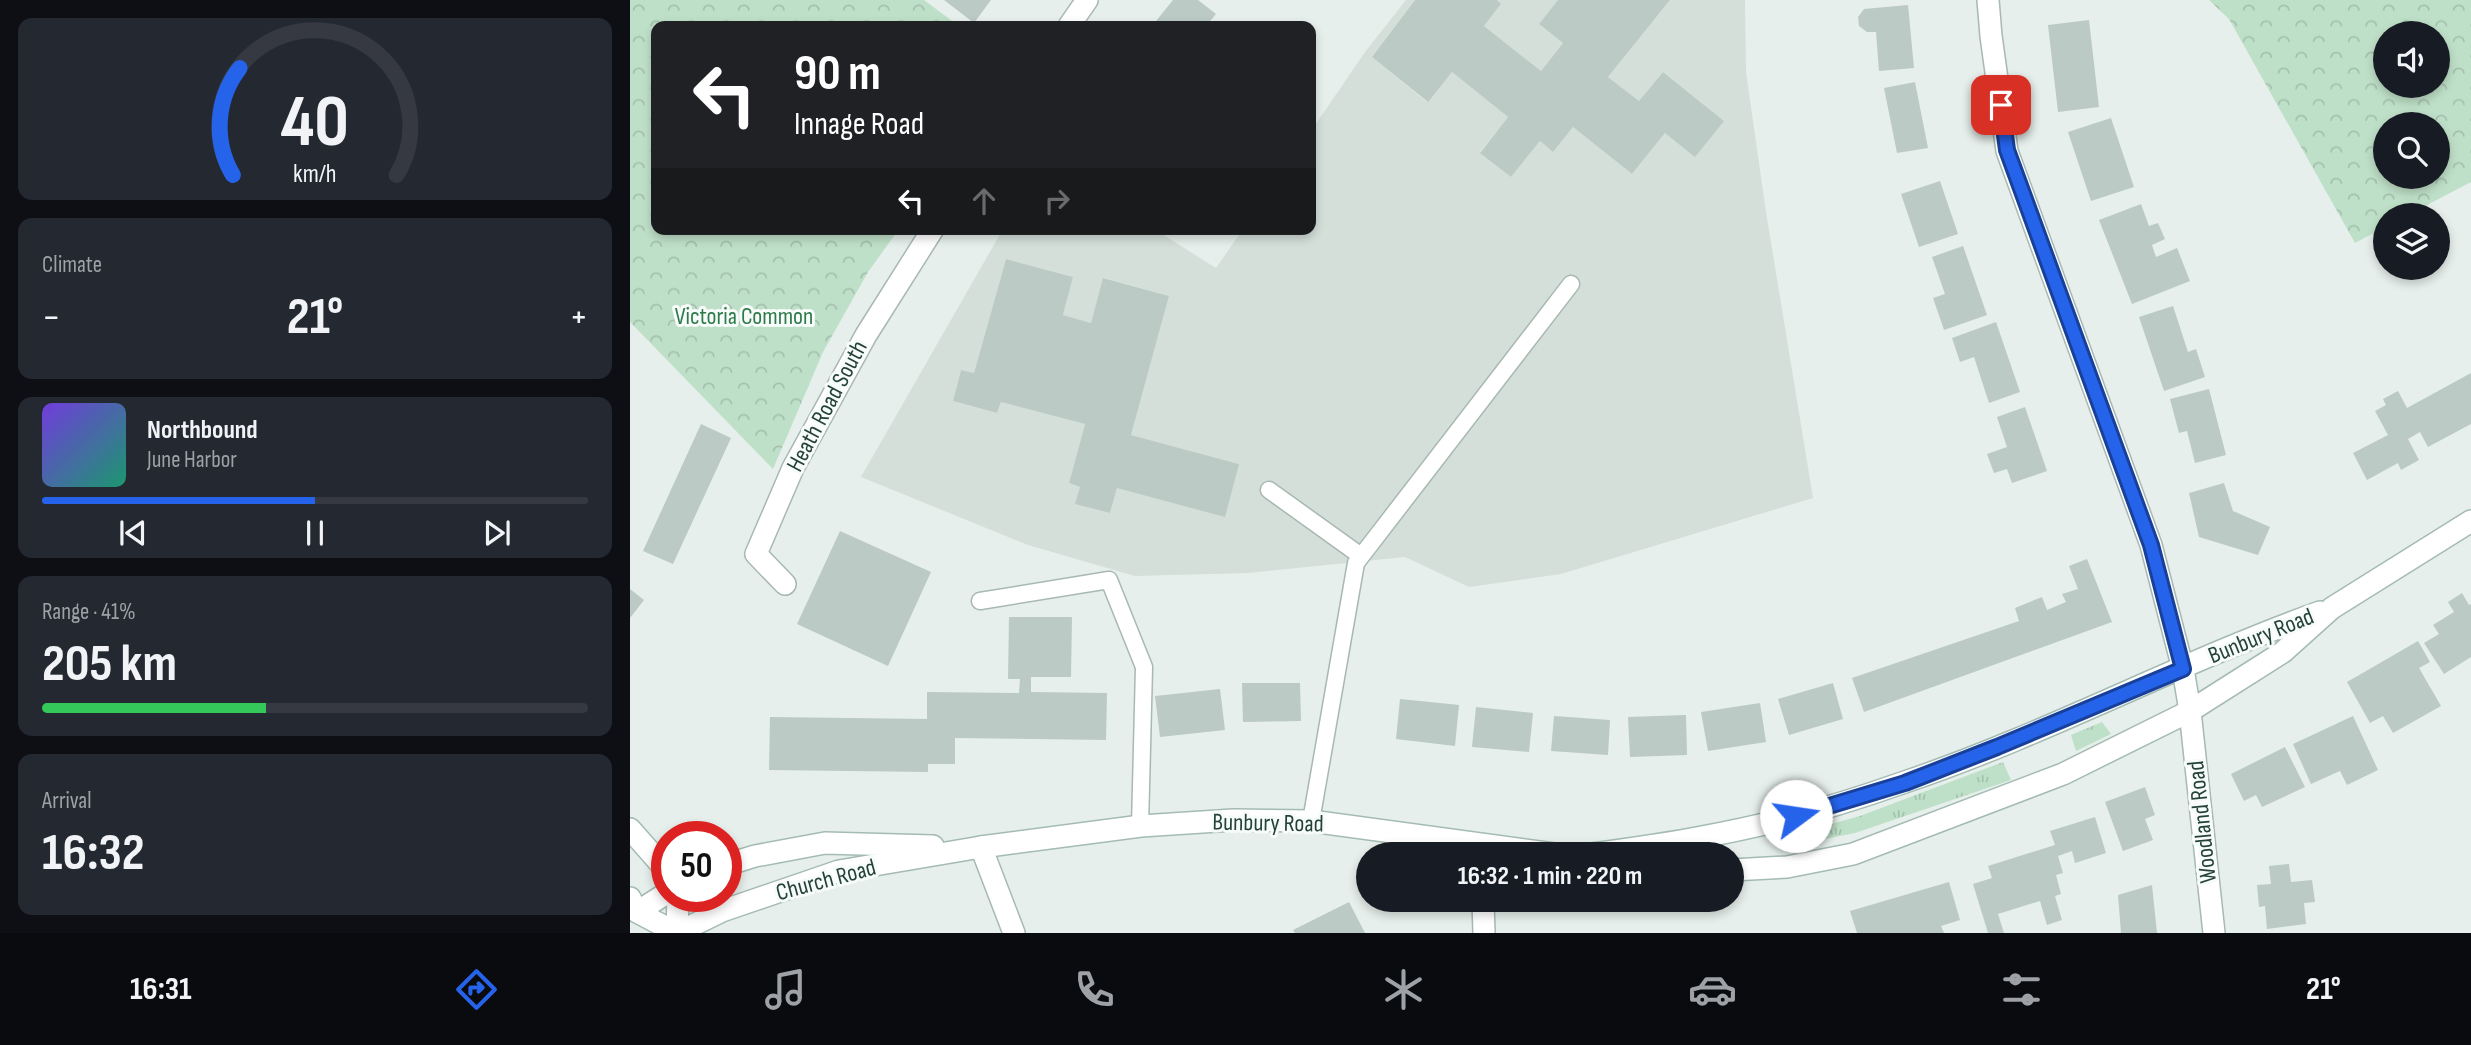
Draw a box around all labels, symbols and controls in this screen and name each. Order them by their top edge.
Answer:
map controls [2373,21,2450,280]
button: sound [2373,21,2450,98]
text: 90 m [794,45,881,104]
icon: left [679,49,770,140]
pin [1971,75,2031,135]
text: 40 [281,79,349,167]
icon: arrive [1982,86,2020,124]
text: Innage Road [794,105,924,144]
button: search [2373,112,2450,189]
text: km/h [293,159,337,190]
icon: left [892,182,930,220]
icon: ahead [965,182,1003,220]
icon: right [1038,182,1076,220]
button: layers [2373,203,2450,280]
text: Climate [42,251,102,279]
text: 21° [287,286,343,349]
text: − [42,295,61,340]
text: + [569,295,588,340]
park label: Victoria Common [675,302,813,331]
street label: Heath Road South [780,336,874,476]
text: Northbound [147,415,258,446]
text: June Harbor [147,446,237,474]
icon: previous [114,514,152,552]
icon: pause [296,514,334,552]
icon: next [478,514,516,552]
text: Range · 41% [42,598,136,626]
street label: Bunbury Road [2204,602,2318,670]
text: 205 km [42,633,177,696]
street label: Woodland Road [2181,759,2223,885]
position arrow [1759,779,1833,853]
text: Arrival [42,787,91,815]
street label: Bunbury Road [1212,808,1324,838]
speed limit sign: 50 [651,821,742,912]
text: 16:32 [42,822,145,885]
street label: Church Road [773,853,879,907]
text: 16:32 · 1 min · 220 m [1458,861,1642,892]
icon: directions [452,965,501,1014]
icon: music [761,965,810,1014]
icon: phone [1070,965,1119,1014]
icon: climate [1379,965,1428,1014]
icon: car [1688,965,1737,1014]
icon: filters [1997,965,2046,1014]
text: 16:31 [130,970,192,1009]
text: 21° [2306,970,2341,1009]

